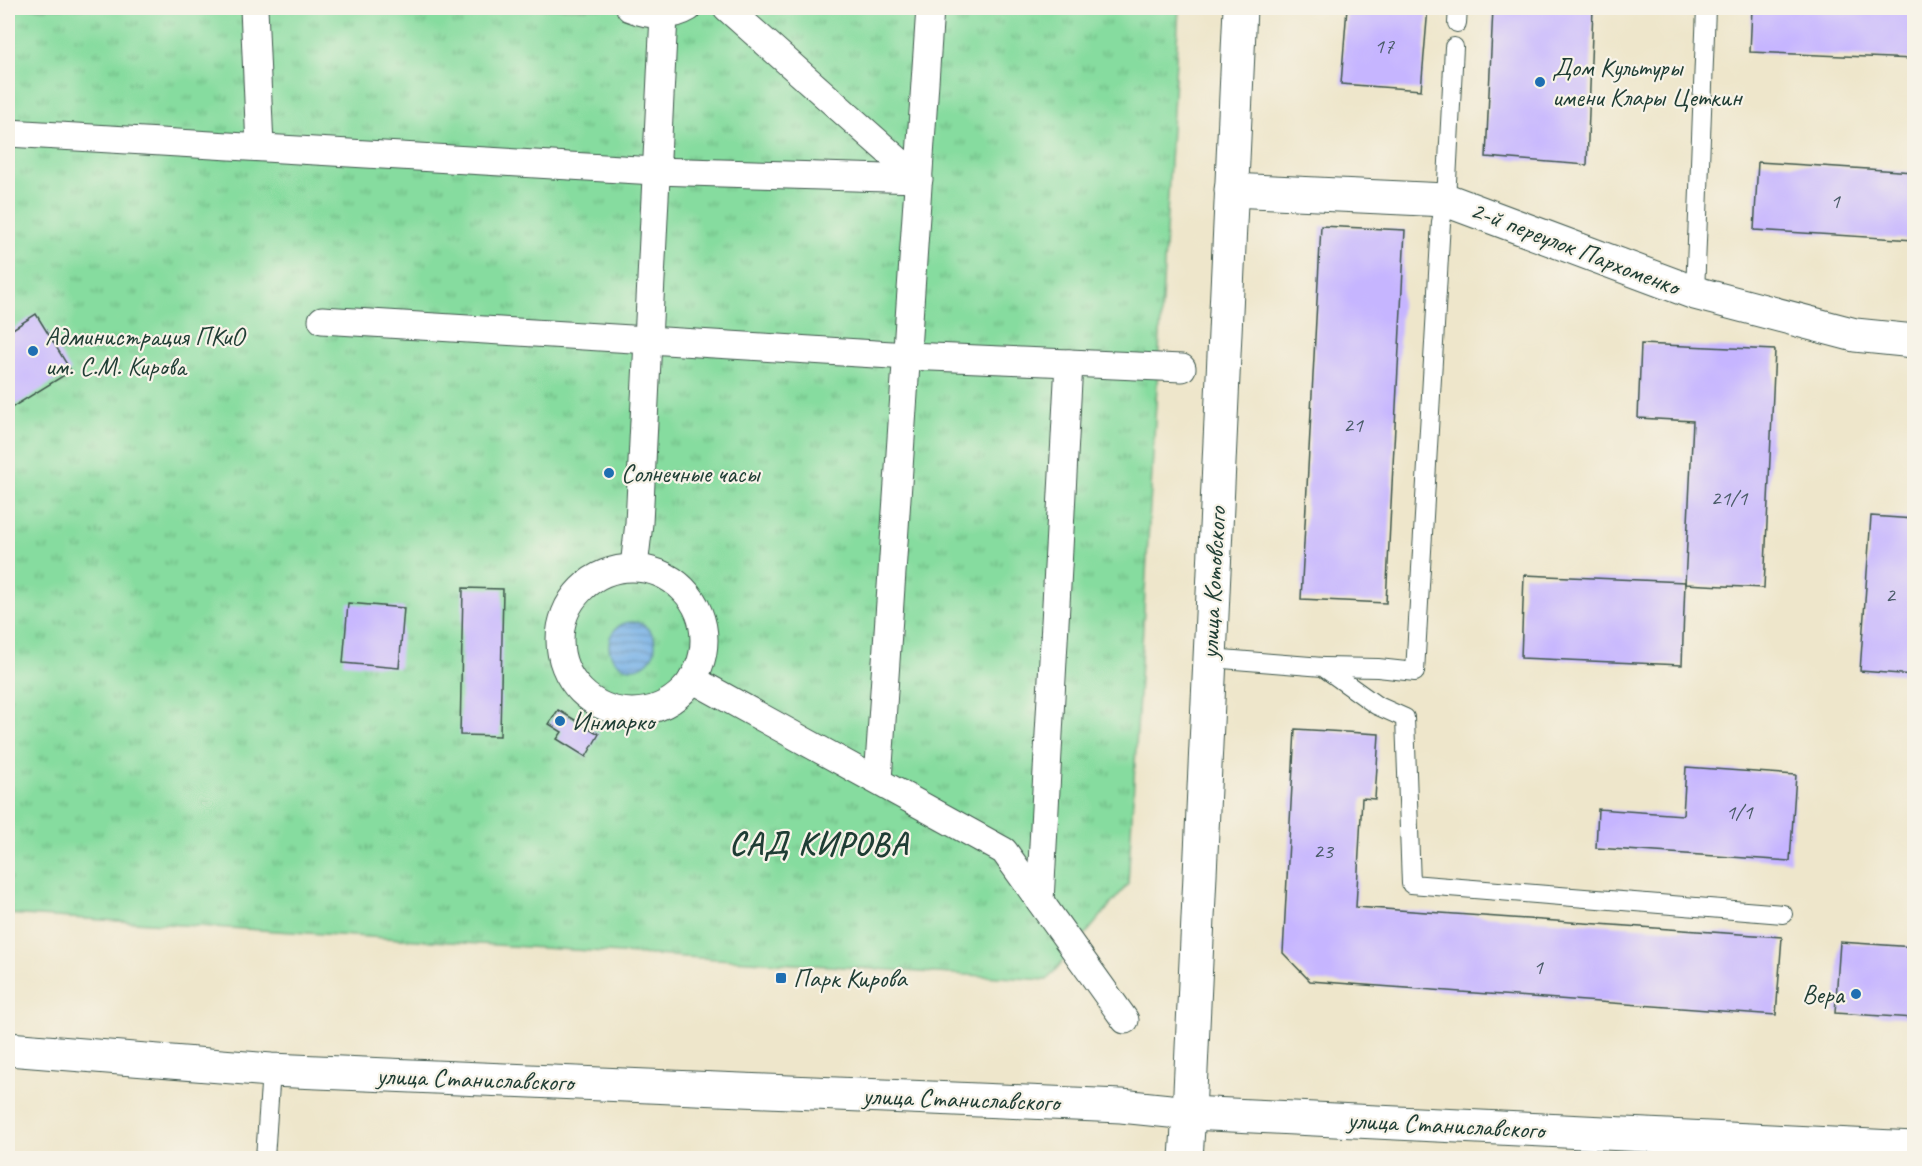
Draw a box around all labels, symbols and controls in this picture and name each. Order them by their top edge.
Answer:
house number: 17 [1374,32,1395,60]
place label: Дом Культуры имени Клары Цеткин [1552,51,1744,114]
marker: Дом Культуры имени Клары Цеткин [1533,75,1547,89]
house number: 1 [1830,187,1841,215]
street label: 2-й переулок Пархоменко [1466,193,1687,304]
place label: Администрация ПКиО им. С.М. Кирова [45,320,247,383]
marker: Администрация ПКиО им. С.М. Кирова [26,344,40,358]
house number: 21 [1343,411,1364,439]
place label: Солнечные часы [621,457,761,490]
marker: Солнечные часы [602,466,616,480]
house number: 21/1 [1711,484,1749,512]
street label: улица Котовского [1192,504,1234,662]
house number: 2 [1885,581,1897,609]
place label: Инмарко [572,705,657,738]
marker: Инмарко [553,714,567,728]
house number: 1/1 [1725,798,1754,826]
district label: САД КИРОВА [729,823,910,864]
house number: 23 [1313,837,1335,865]
house number: 1 [1533,953,1544,981]
place label: Парк Кирова [793,962,908,995]
marker: Парк Кирова [774,971,788,985]
place label: Вера [1802,978,1846,1011]
marker: Вера [1849,987,1863,1001]
street label: улица Станиславского [374,1059,577,1099]
street label: улица Станиславского [860,1079,1063,1119]
street label: улица Станиславского [1345,1103,1548,1147]

